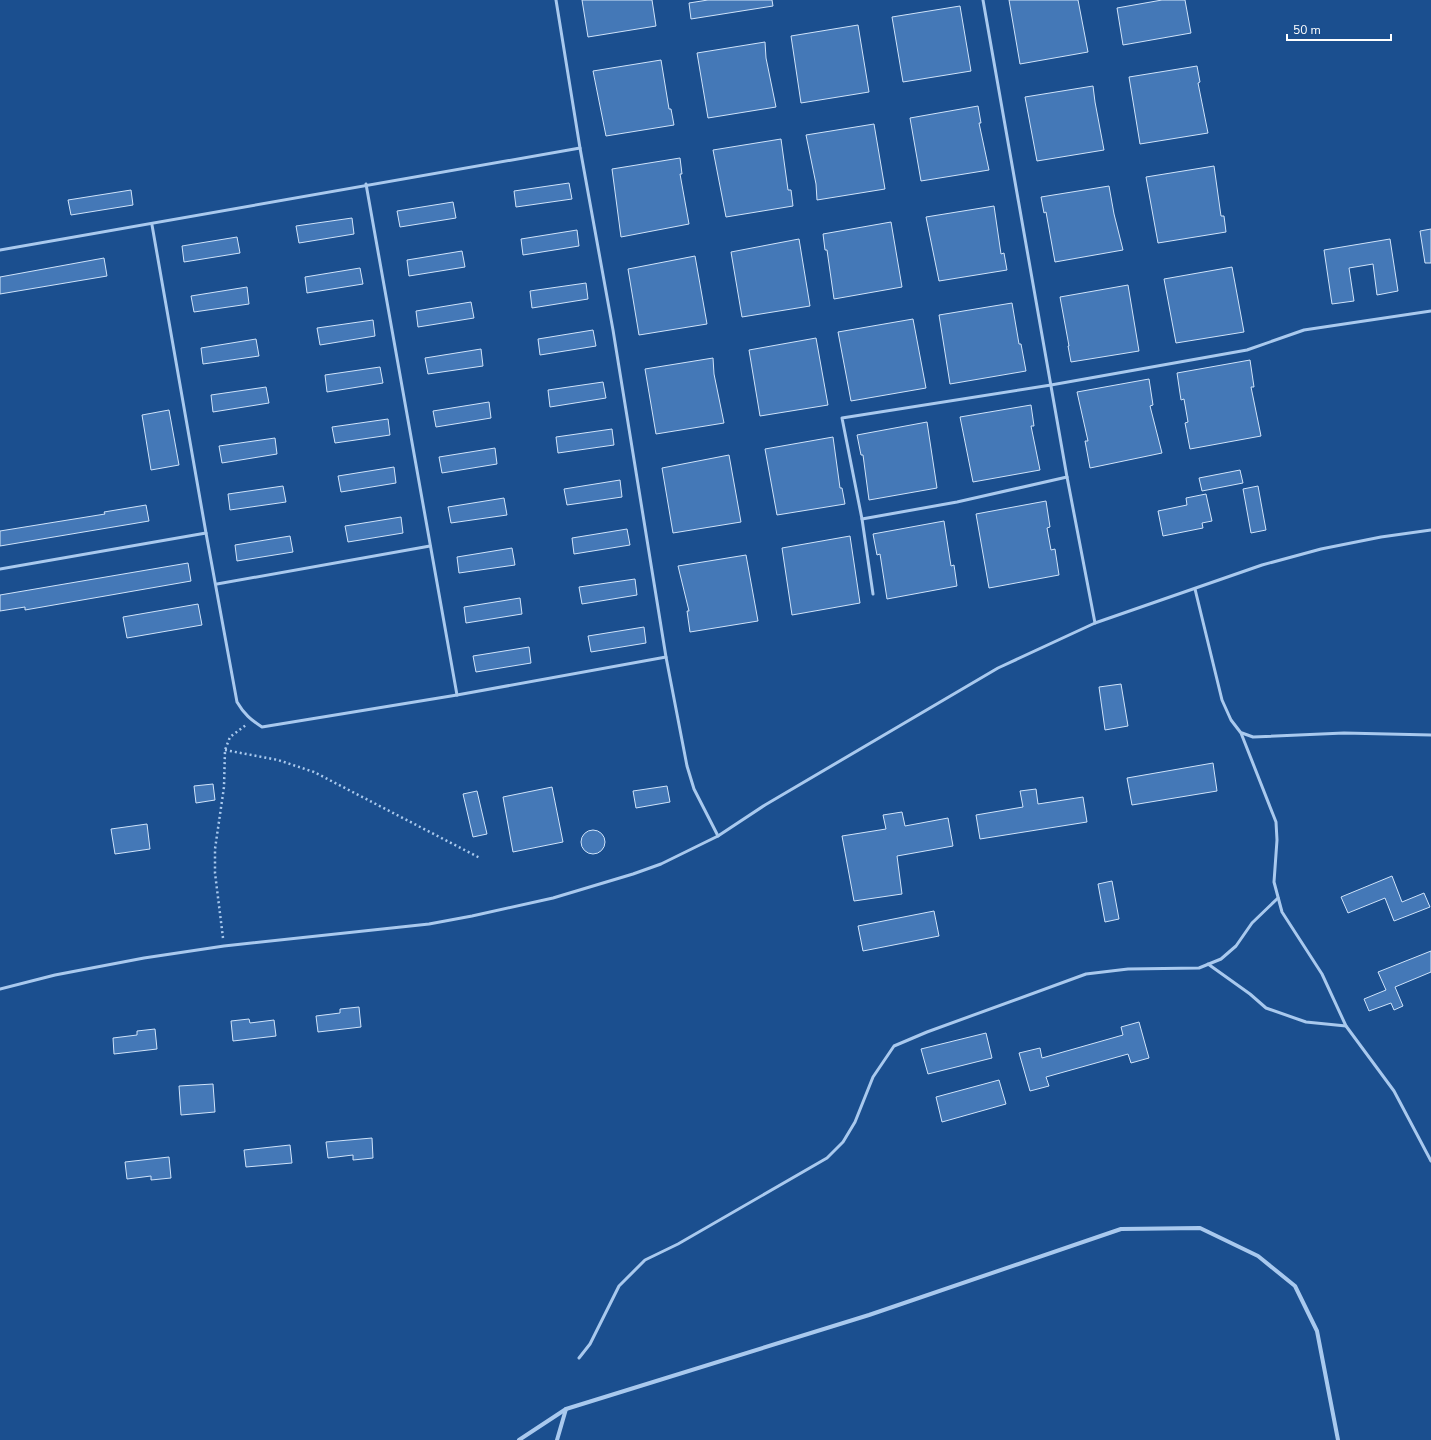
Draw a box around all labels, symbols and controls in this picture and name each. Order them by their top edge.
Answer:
scale bar [1287,16,1391,42]
text: 50 m [1293,22,1321,38]

